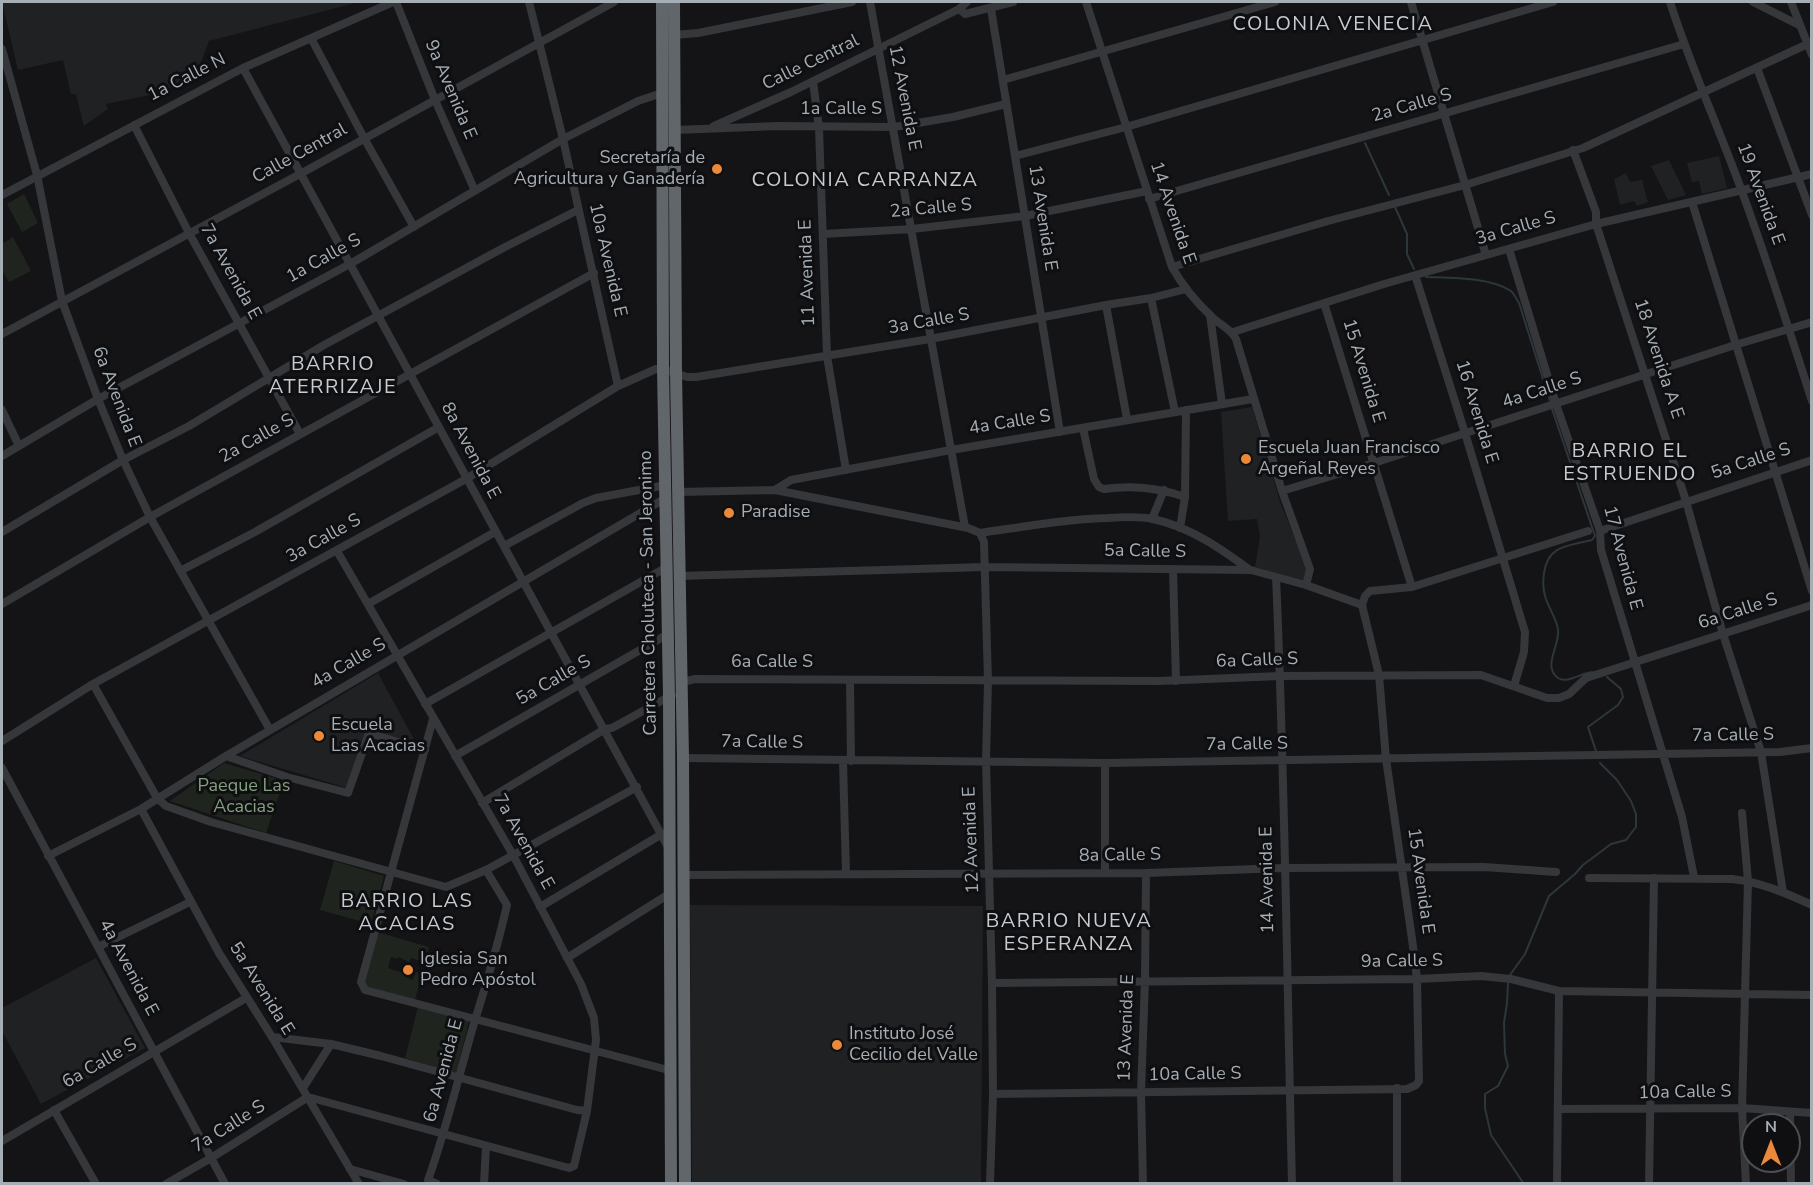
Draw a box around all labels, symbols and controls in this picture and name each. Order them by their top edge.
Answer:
district label: COLONIA VENECIA [1233,13,1433,37]
street label: Calle Central [759,30,863,96]
street label: 9a Avenida E [419,37,481,143]
street label: 12 Avenida E [883,43,925,153]
street label: 1a Calle N [144,49,230,107]
street label: 2a Calle S [1370,84,1454,128]
street label: 1a Calle S [800,99,882,121]
street label: Calle Central [249,119,351,189]
street label: 19 Avenida E [1732,140,1788,248]
place label: Secretaría de Agricultura y Ganadería [514,148,705,190]
street label: 14 Avenida E [1144,159,1200,267]
marker: Secretaría de Agricultura y Ganadería [710,162,724,176]
street label: 13 Avenida E [1023,163,1061,273]
district label: COLONIA CARRANZA [751,169,979,193]
street label: 2a Calle S [889,195,973,223]
street label: 10a Avenida E [583,201,631,319]
street label: 3a Calle S [1474,207,1558,251]
street label: 11 Avenida E [795,219,821,327]
street label: 7a Avenida E [195,220,265,324]
street label: 1a Calle S [283,230,365,288]
street label: 18 Avenida A E [1628,296,1688,422]
street label: 3a Calle S [887,304,971,340]
street label: 15 Avenida E [1337,317,1389,425]
street label: 6a Avenida E [87,344,145,450]
district label: BARRIO ATERRIZAJE [269,353,397,400]
street label: 16 Avenida E [1450,358,1502,466]
street label: 4a Calle S [1500,368,1584,414]
street label: 8a Avenida E [436,399,504,503]
street label: 4a Calle S [968,406,1052,440]
street label: 2a Calle S [216,410,298,468]
place label: Escuela Juan Francisco Argeñal Reyes [1258,438,1440,480]
street label: 5a Calle S [1709,439,1793,485]
district label: BARRIO EL ESTRUENDO [1563,440,1697,487]
street label: Carretera Choluteca - San Jeronimo [636,450,662,736]
marker: Escuela Juan Francisco Argeñal Reyes [1239,452,1253,466]
place label: Paradise [741,502,810,524]
street label: 17 Avenida E [1598,503,1646,613]
marker: Paradise [722,506,736,520]
street label: 3a Calle S [283,510,365,568]
street label: 5a Calle S [1104,540,1186,564]
street label: 6a Calle S [1696,589,1780,635]
street label: 4a Calle S [308,634,390,694]
street label: 6a Calle S [1216,649,1298,673]
street label: 5a Calle S [513,651,595,711]
street label: 6a Calle S [731,652,813,674]
place label: Escuela Las Acacias [331,715,425,758]
street label: 7a Calle S [1692,724,1774,748]
marker: Escuela Las Acacias [312,729,326,743]
street label: 7a Calle S [721,731,803,755]
street label: 7a Calle S [1206,733,1288,757]
park label: Paeque Las Acacias [198,776,290,818]
street label: 12 Avenida E [959,786,985,894]
street label: 7a Avenida E [488,790,558,894]
street label: 14 Avenida E [1256,826,1280,934]
street label: 15 Avenida E [1402,826,1438,936]
street label: 8a Calle S [1079,844,1161,868]
district label: BARRIO LAS ACACIAS [341,890,473,937]
district label: BARRIO NUEVA ESPERANZA [986,910,1152,957]
street label: 4a Avenida E [94,916,162,1020]
street label: 5a Avenida E [224,938,298,1040]
place label: Iglesia San Pedro Apóstol [420,949,536,992]
street label: 9a Calle S [1361,950,1443,974]
marker: Iglesia San Pedro Apóstol [401,963,415,977]
street label: 13 Avenida E [1114,974,1140,1082]
street label: 6a Avenida E [420,1017,468,1125]
place label: Instituto José Cecilio del Valle [849,1024,978,1066]
street label: 6a Calle S [59,1034,141,1094]
marker: Instituto José Cecilio del Valle [830,1038,844,1052]
street label: 10a Calle S [1148,1063,1242,1087]
street label: 10a Calle S [1638,1081,1732,1105]
street label: 7a Calle S [188,1096,270,1158]
north arrow [1741,1113,1801,1173]
text: N [1765,1116,1777,1138]

